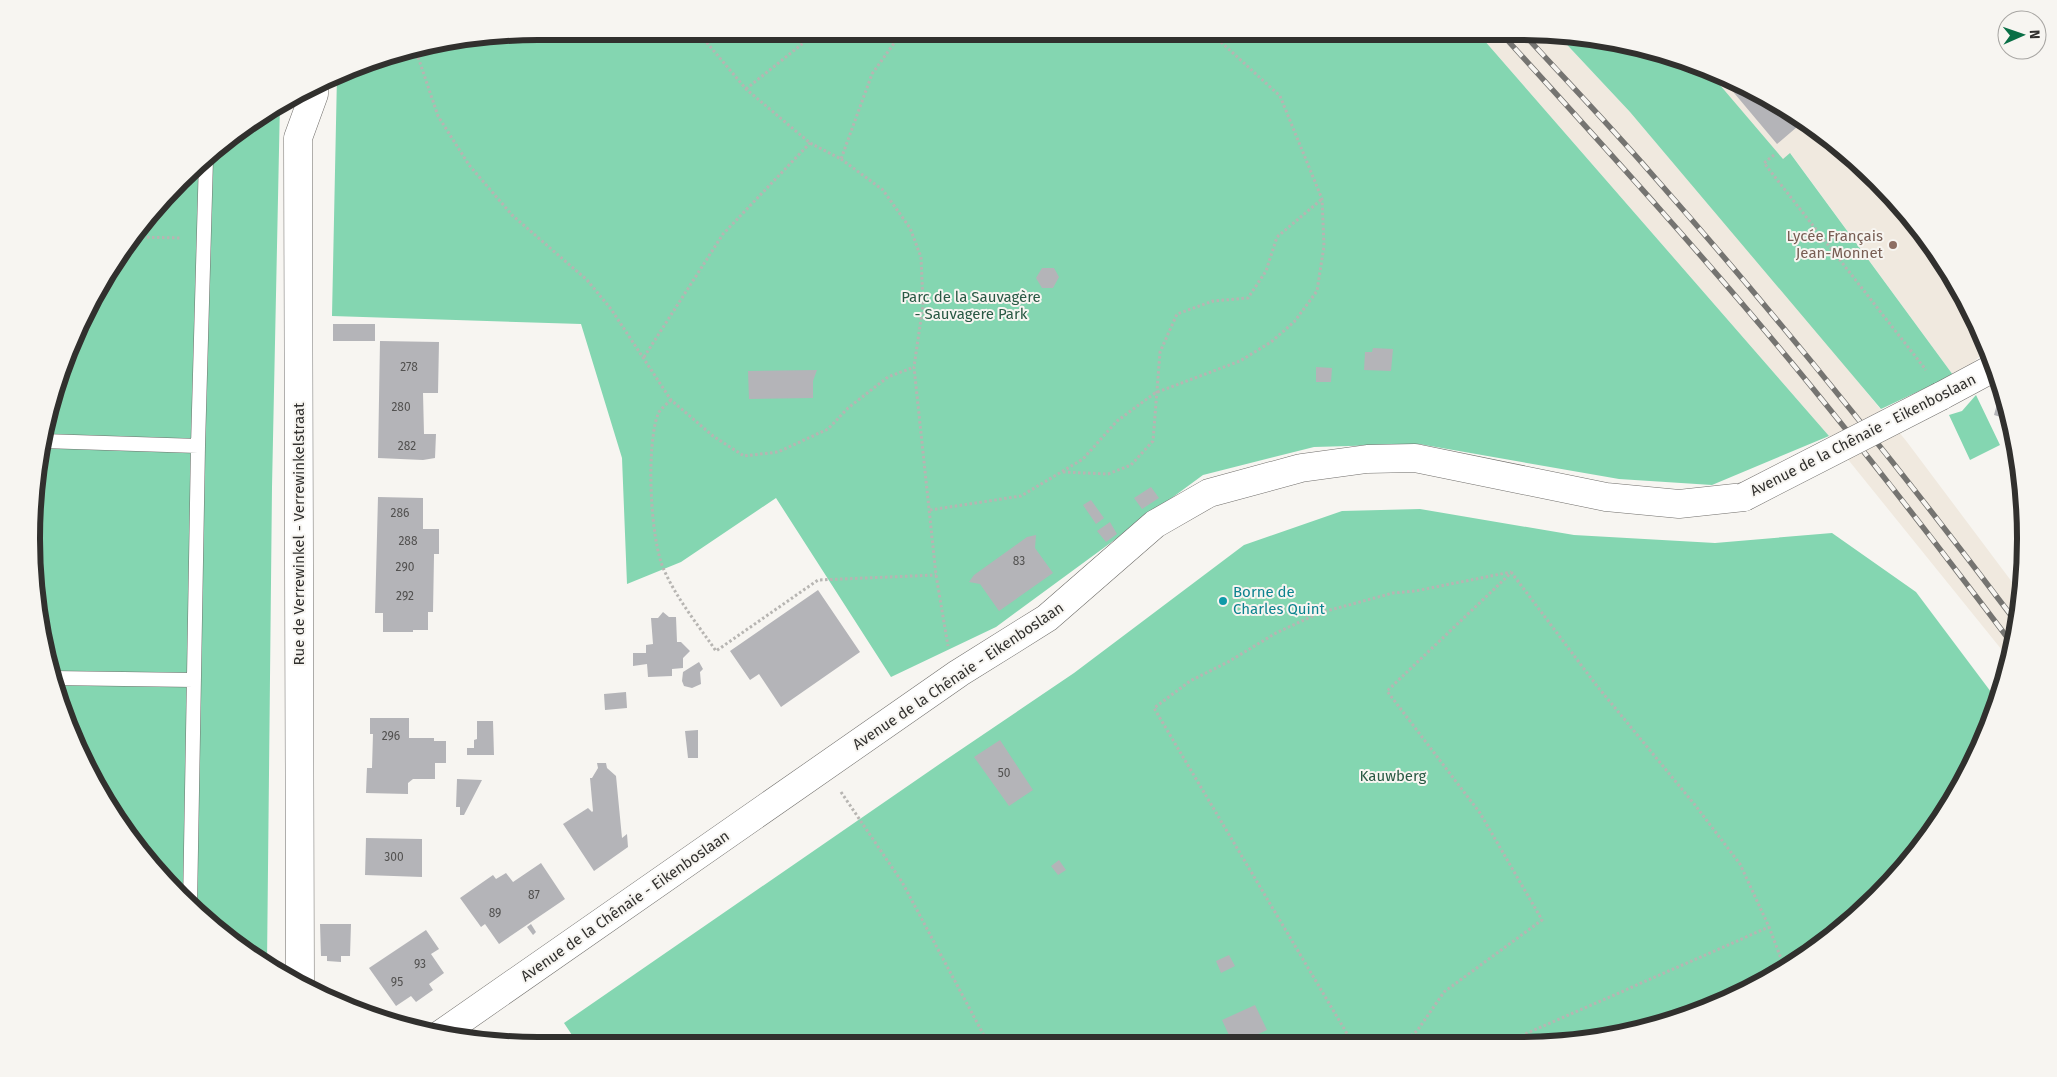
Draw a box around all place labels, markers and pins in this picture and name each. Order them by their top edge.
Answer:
place label: Lycée Français Jean-Monnet [1787,227,1884,262]
marker: Lycée Français Jean-Monnet [1887,239,1899,251]
place label: Borne de Charles Quint [1233,583,1326,618]
marker: Borne de Charles Quint [1217,595,1229,607]

